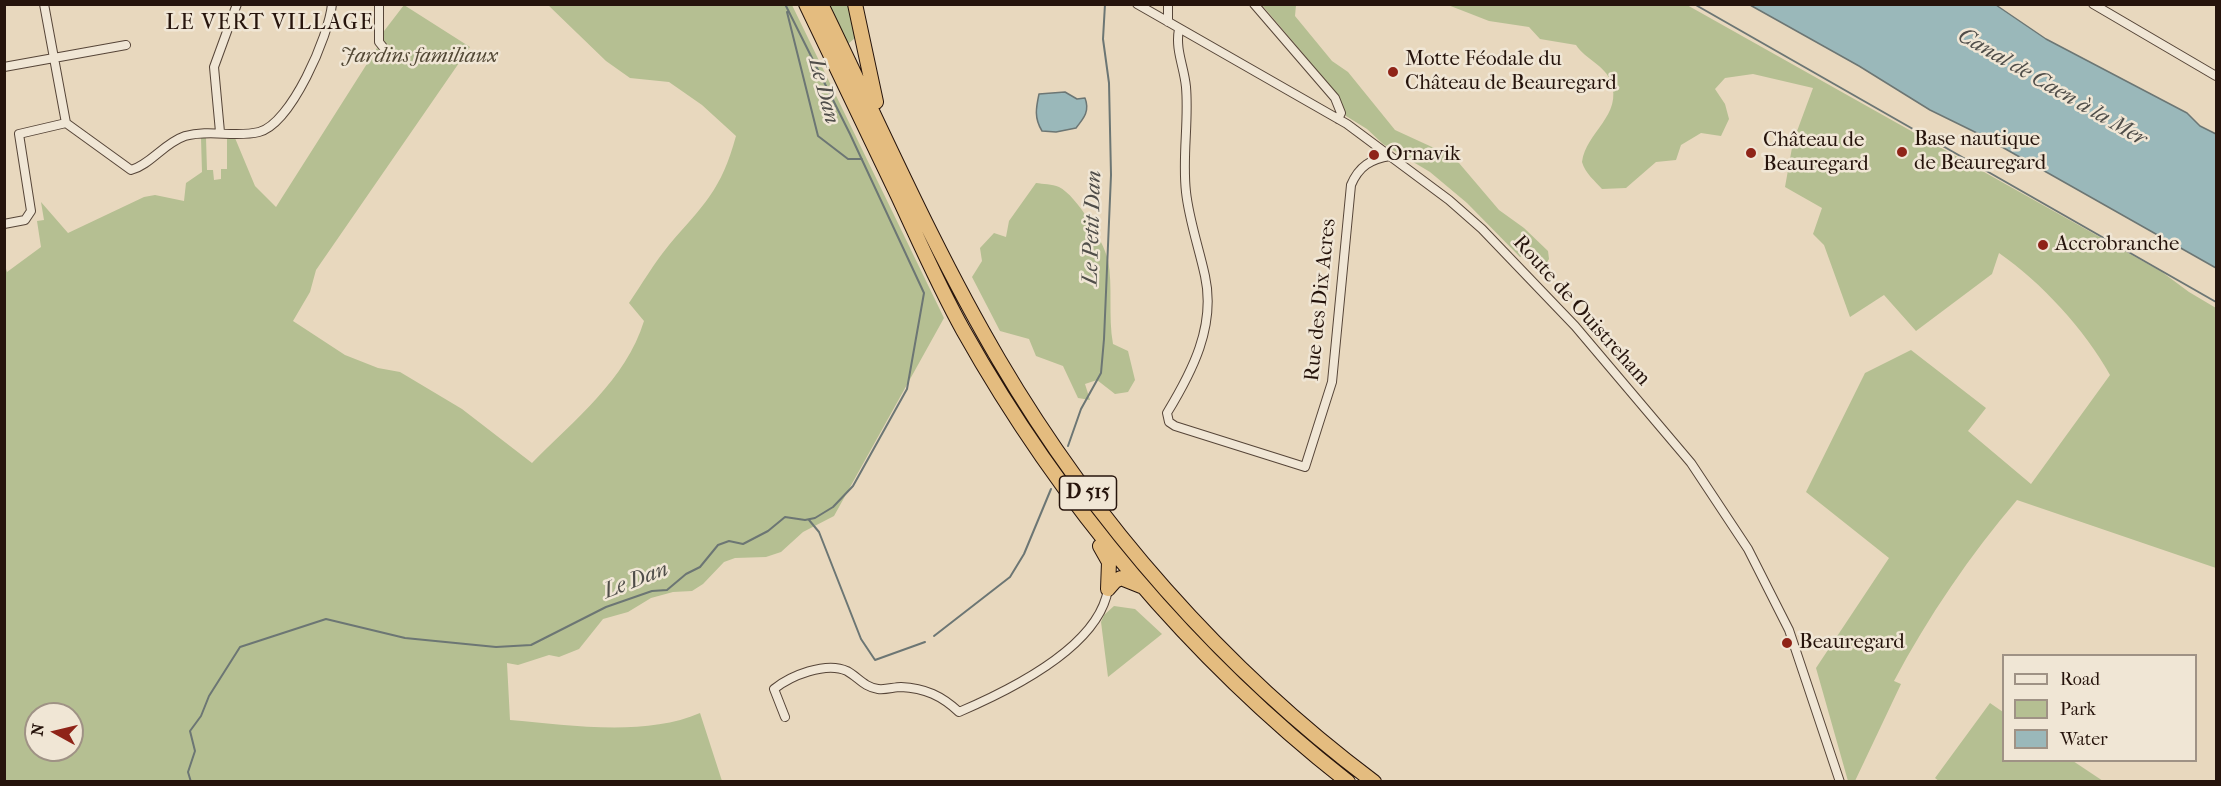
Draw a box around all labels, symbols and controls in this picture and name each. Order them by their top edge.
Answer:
district label: LE VERT VILLAGE [165,11,375,37]
water label: Canal de Caen à la Mer [1953,23,2151,153]
park label: Jardins familiaux [340,44,498,70]
place label: Motte Féodale du Château de Beauregard [1405,47,1617,97]
water label: Le Dan [802,55,844,127]
marker: Motte Féodale du Château de Beauregard [1386,65,1400,79]
place label: Base nautique de Beauregard [1914,127,2046,177]
place label: Château de Beauregard [1763,128,1869,178]
place label: Ornavik [1386,142,1461,168]
marker: Base nautique de Beauregard [1895,145,1909,159]
marker: Château de Beauregard [1744,146,1758,160]
marker: Ornavik [1367,148,1381,162]
water label: Le Petit Dan [1078,170,1108,286]
street label: Rue des Dix Acres [1300,218,1342,382]
street label: Route de Ouistreham [1507,230,1655,392]
place label: Accrobranche [2055,232,2179,258]
marker: Accrobranche [2036,238,2050,252]
road number: D 515 [1060,476,1116,510]
water label: Le Dan [600,557,672,605]
place label: Beauregard [1799,630,1905,656]
marker: Beauregard [1780,636,1794,650]
legend [2002,654,2197,762]
text: Road [2060,669,2100,690]
text: Park [2060,699,2096,720]
north arrow [24,702,84,762]
text: N [27,722,48,737]
text: Water [2060,729,2108,750]

